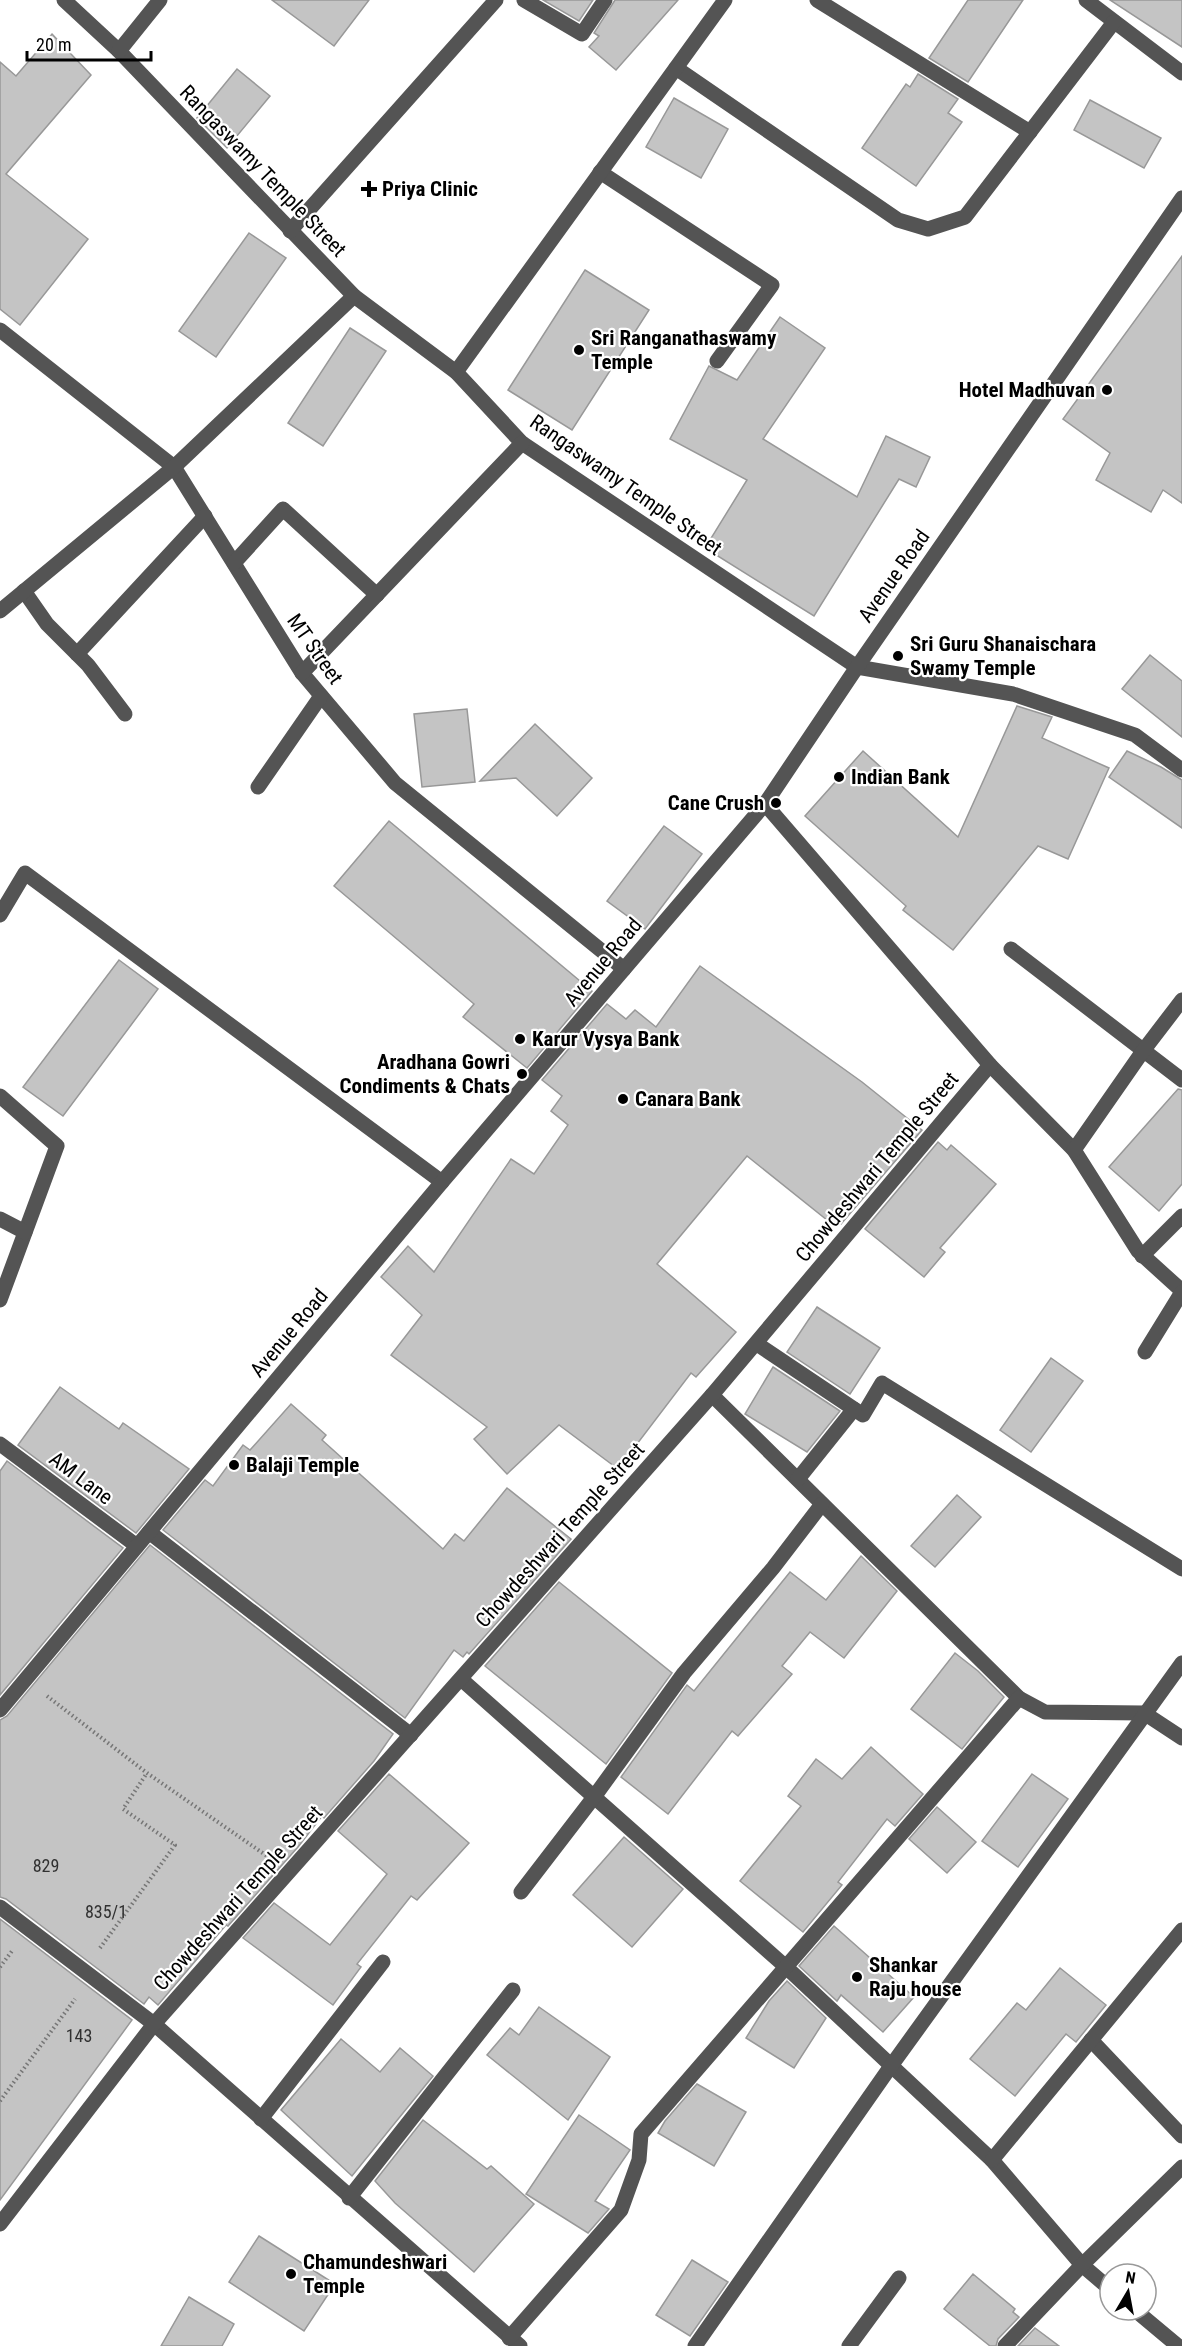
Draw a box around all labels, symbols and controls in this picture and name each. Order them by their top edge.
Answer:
scale bar [27,24,152,62]
text: 20 m [36,34,71,55]
street label: Rangaswamy Temple Street [175,80,351,262]
place label: Priya Clinic [382,177,478,201]
marker: Priya Clinic [360,180,378,198]
place label: Sri Ranganathaswamy Temple [591,326,777,374]
marker: Sri Ranganathaswamy Temple [572,343,586,357]
place label: Hotel Madhuvan [959,378,1095,402]
marker: Hotel Madhuvan [1100,383,1114,397]
street label: Rangaswamy Temple Street [525,410,727,560]
street label: Avenue Road [853,525,935,627]
street label: MT Street [282,609,348,689]
place label: Sri Guru Shanaischara Swamy Temple [910,632,1096,680]
marker: Sri Guru Shanaischara Swamy Temple [891,649,905,663]
place label: Indian Bank [851,765,951,789]
marker: Indian Bank [832,770,846,784]
place label: Cane Crush [668,791,764,815]
marker: Cane Crush [769,796,783,810]
street label: Avenue Road [559,913,647,1011]
place label: Karur Vysya Bank [532,1027,680,1051]
marker: Karur Vysya Bank [513,1032,527,1046]
place label: Aradhana Gowri Condiments & Chats [340,1050,510,1098]
marker: Aradhana Gowri Condiments & Chats [515,1067,529,1081]
street label: Chowdeshwari Temple Street [791,1067,963,1267]
place label: Canara Bank [635,1087,741,1111]
marker: Canara Bank [616,1092,630,1106]
street label: Avenue Road [245,1284,333,1382]
street label: Chowdeshwari Temple Street [471,1438,649,1632]
street label: AM Lane [45,1446,117,1510]
place label: Balaji Temple [246,1453,359,1477]
marker: Balaji Temple [227,1458,241,1472]
street label: Chowdeshwari Temple Street [149,1801,327,1995]
house number: 829 [33,1855,59,1876]
house number: 835/1 [85,1901,127,1922]
place label: Shankar Raju house [869,1953,962,2001]
marker: Shankar Raju house [850,1970,864,1984]
house number: 143 [66,2025,92,2046]
place label: Chamundeshwari Temple [303,2250,447,2298]
north arrow [1098,2262,1158,2322]
marker: Chamundeshwari Temple [284,2267,298,2281]
text: N [1124,2268,1137,2288]

